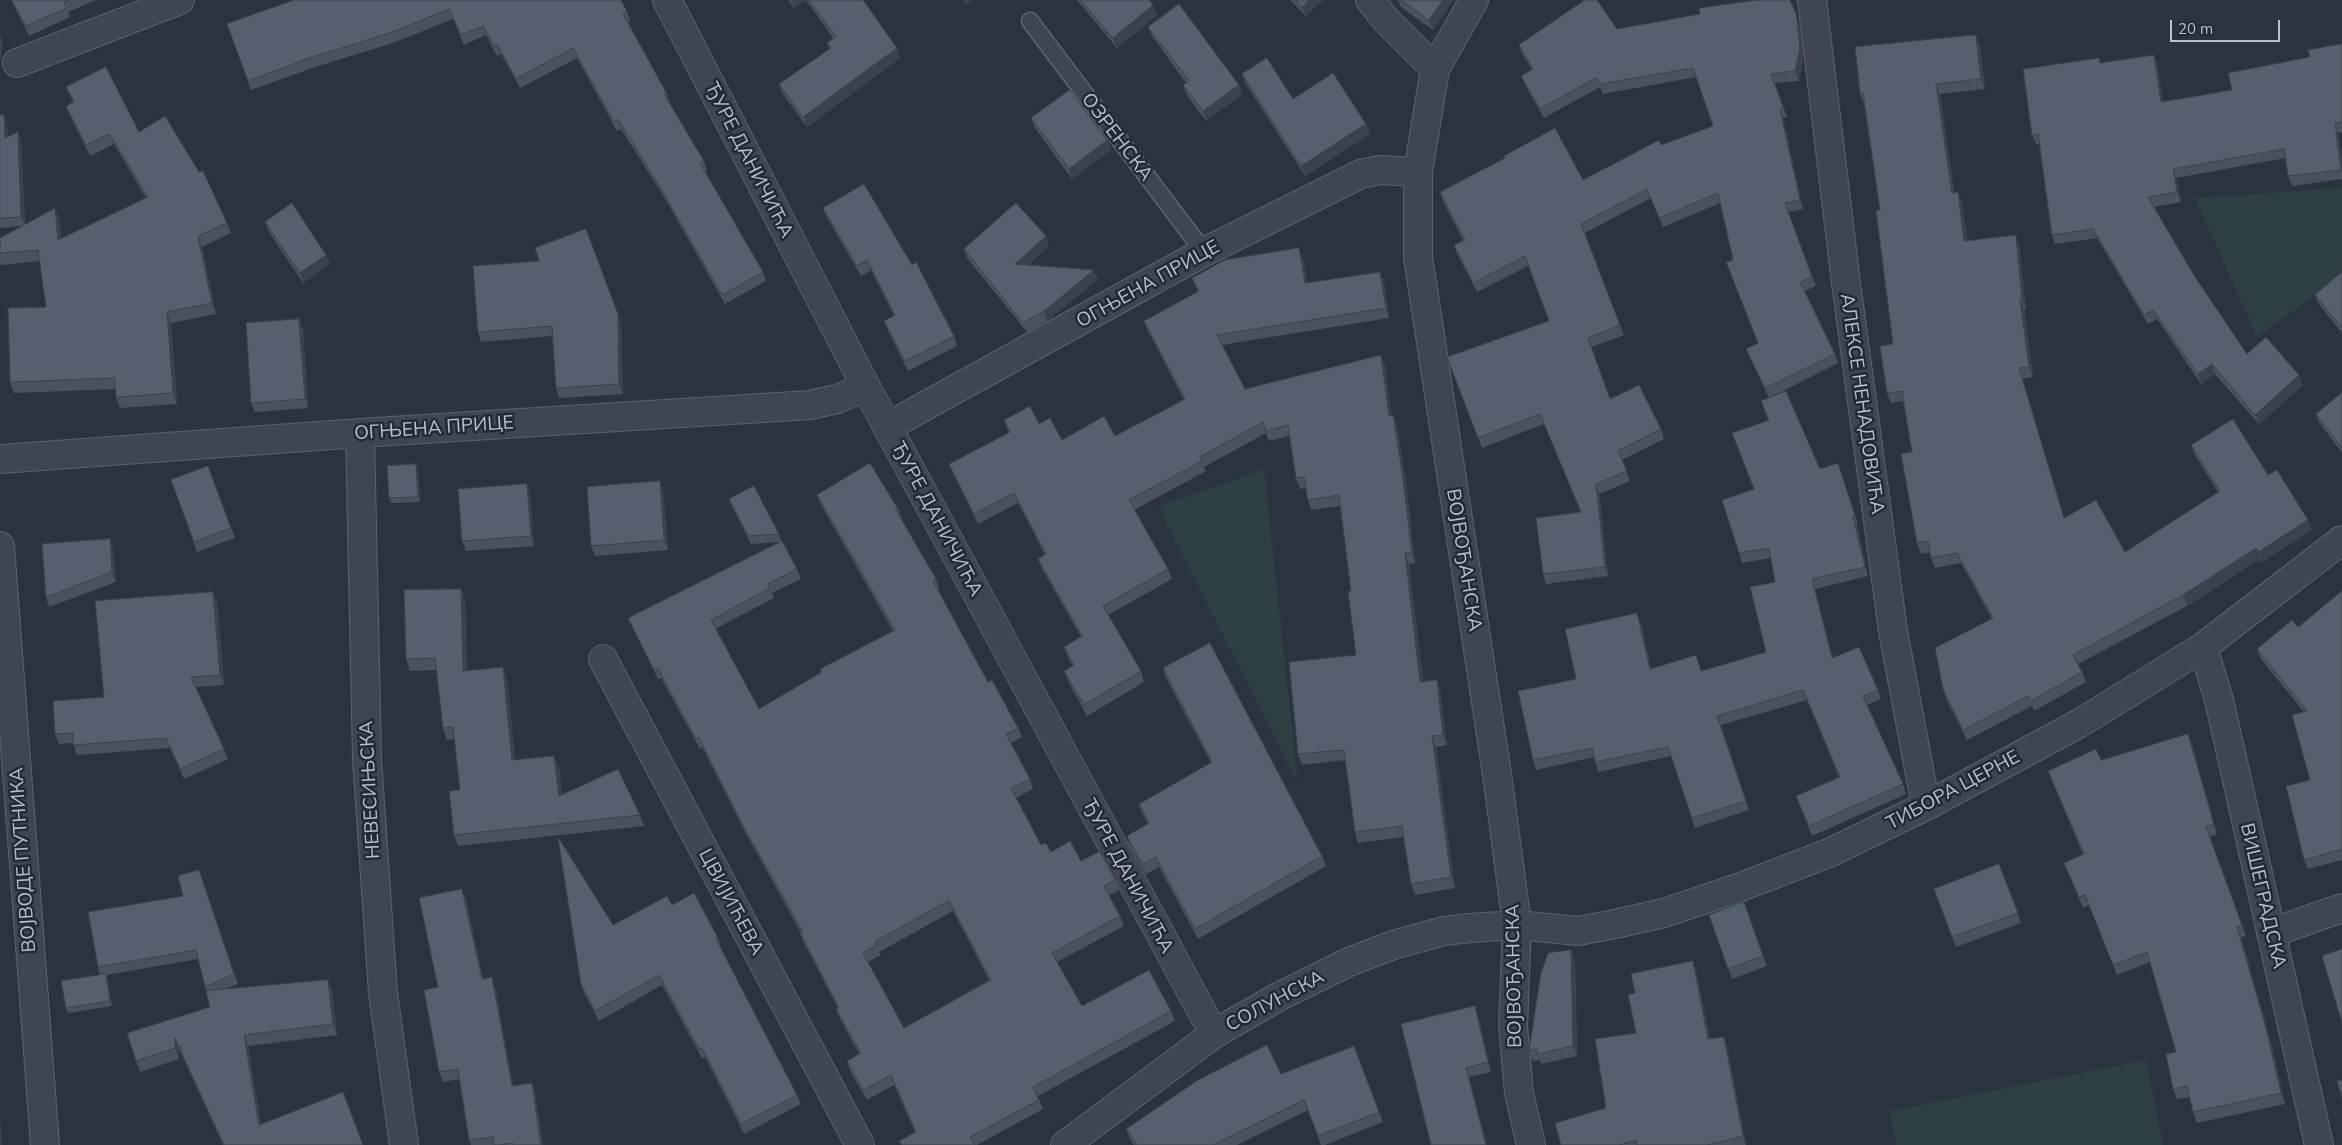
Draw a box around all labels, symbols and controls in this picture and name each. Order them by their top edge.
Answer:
scale bar [2172,10,2282,42]
text: 20 m [2178,19,2213,38]
street label: ЂУРЕ ДАНИЧИЋА [700,78,798,242]
street label: ОЗРЕНСКА [1077,88,1157,186]
street label: ОГЊЕНА ПРИЦЕ [1073,235,1223,333]
street label: АЛЕКСЕ НЕНАДОВИЋА [1835,292,1889,516]
street label: ОГЊЕНА ПРИЦЕ [353,411,515,445]
street label: ЂУРЕ ДАНИЧИЋА [887,438,987,600]
street label: ВОЈВОЂАНСКА [1441,487,1487,633]
street label: НЕВЕСИЊСКА [355,720,385,860]
street label: ТИБОРА ЦЕРНЕ [1882,745,2024,835]
street label: ВОЈВОДЕ ПУТНИКА [5,767,41,953]
street label: ЂУРЕ ДАНИЧИЋА [1078,795,1178,957]
street label: ВИШЕГРАДСКА [2235,821,2291,971]
street label: ЦВИЈИЋЕВА [693,845,769,959]
street label: ВОЈВОЂАНСКА [1501,904,1527,1048]
street label: СОЛУНСКА [1222,966,1328,1036]

